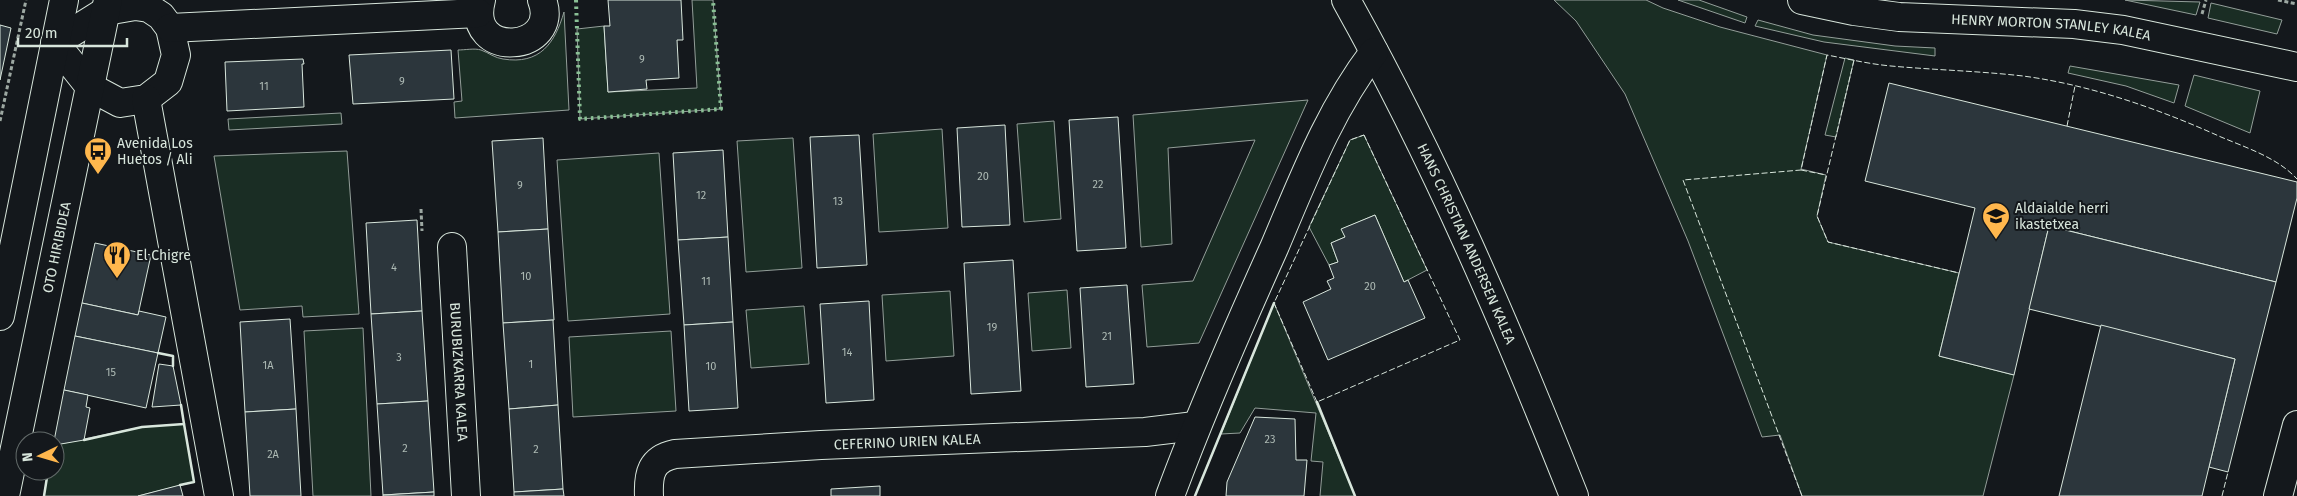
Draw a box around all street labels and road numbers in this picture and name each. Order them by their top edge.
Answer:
street label: HENRY MORTON STANLEY KALEA [1951,11,2152,44]
street label: HANS CHRISTIAN ANDERSEN KALEA [1414,141,1519,346]
street label: OTO HIRIBIDEA [39,200,74,295]
street label: BURUBIZKARRA KALEA [447,302,471,442]
street label: CEFERINO URIEN KALEA [833,430,981,453]

